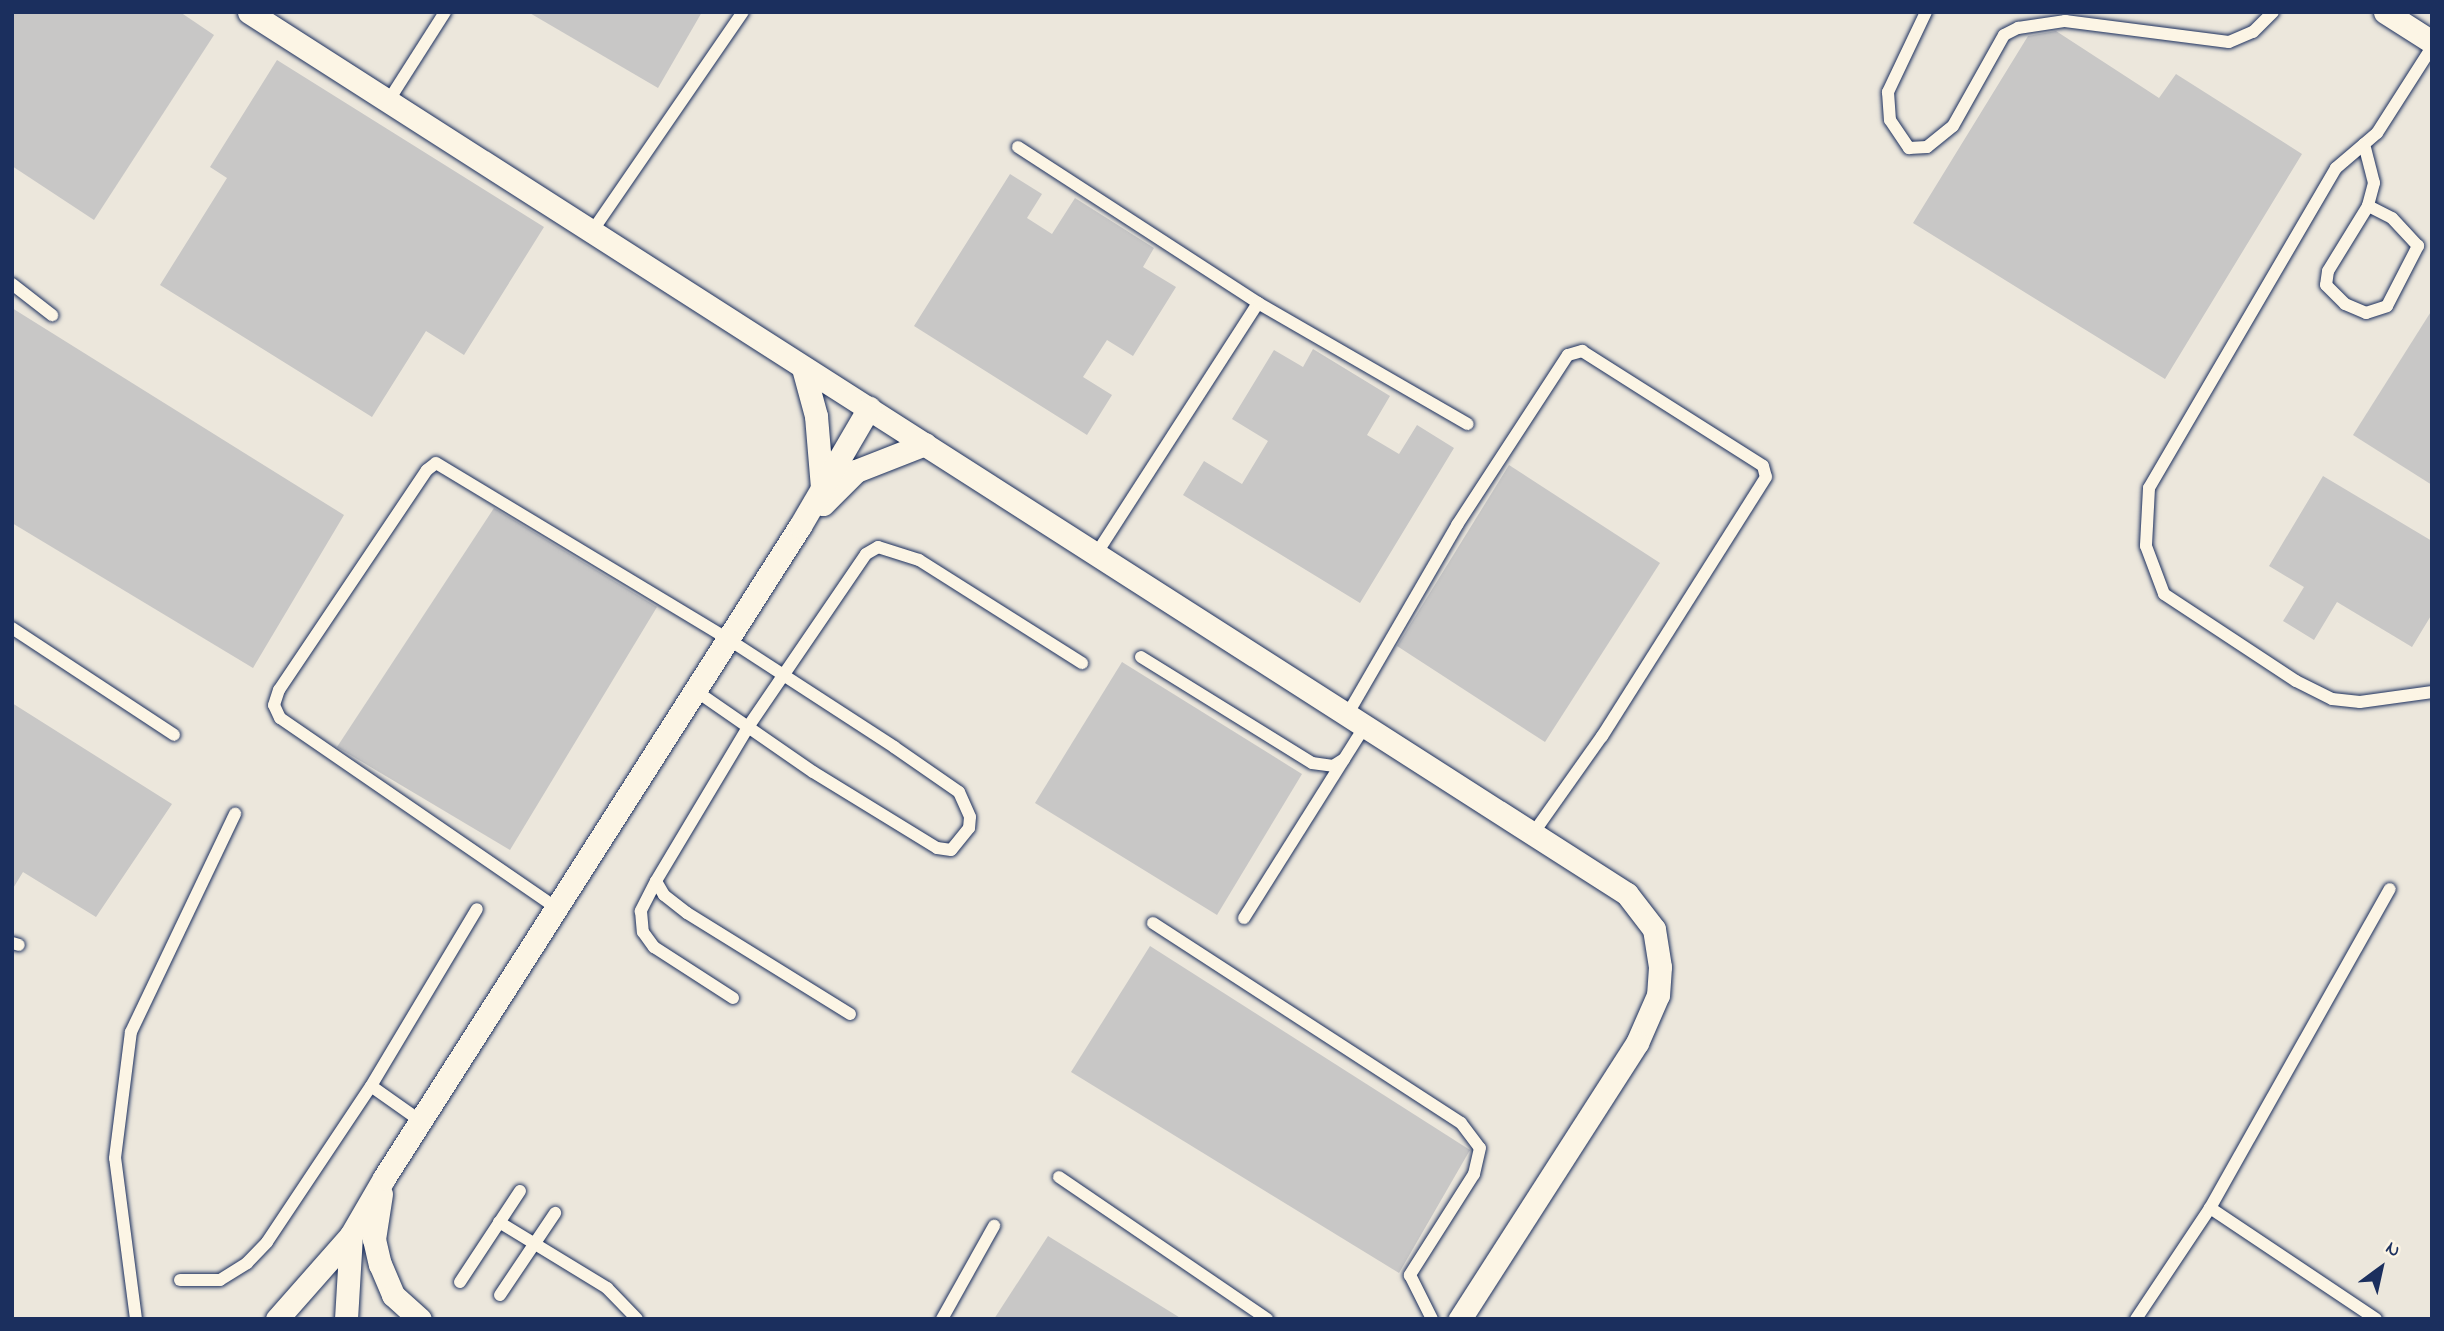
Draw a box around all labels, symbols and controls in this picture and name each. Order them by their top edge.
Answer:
north arrow [2346,1233,2416,1303]
text: N [2380,1235,2405,1265]

